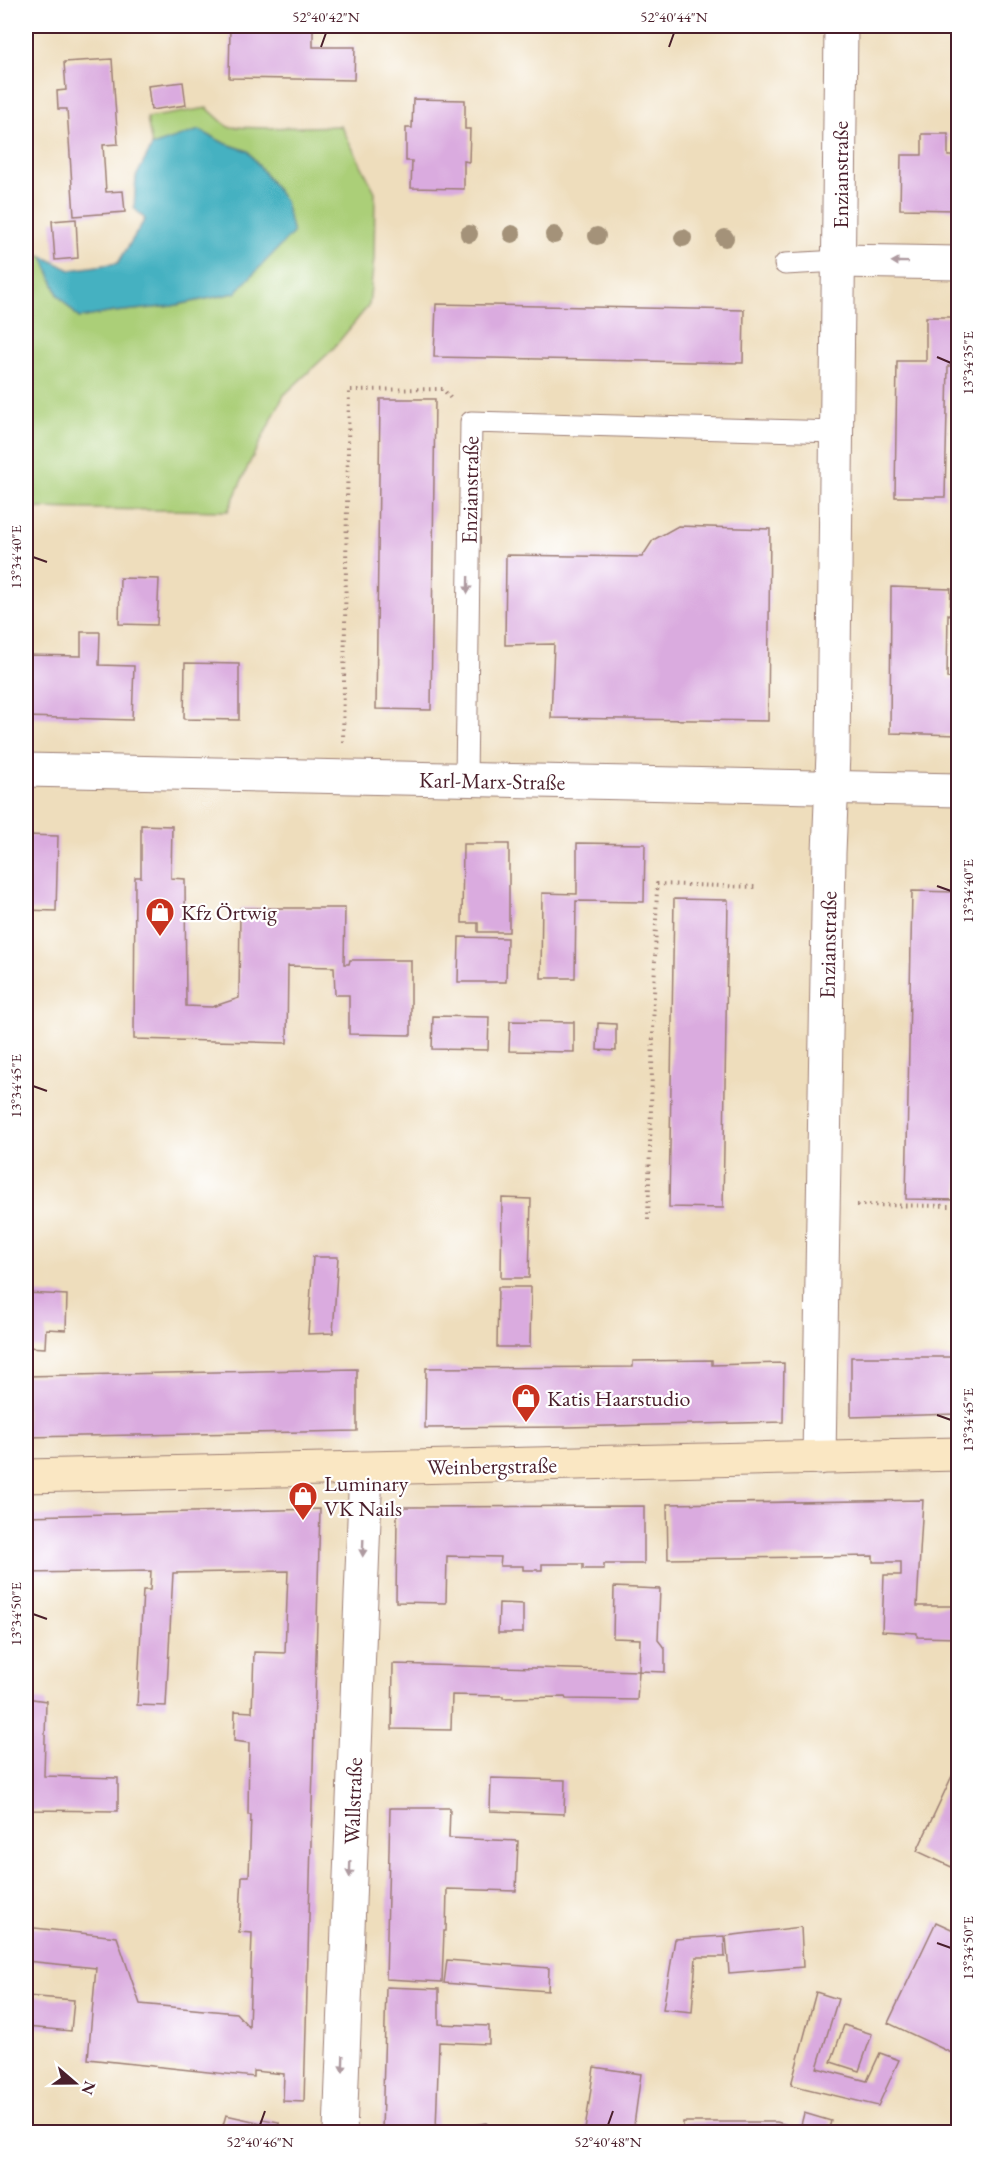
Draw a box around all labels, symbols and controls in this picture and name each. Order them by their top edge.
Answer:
text: 52°40'42"N [292,7,360,26]
text: 52°40'44"N [640,7,708,26]
street label: Enzianstraße [826,121,855,229]
one-way arrow [891,257,910,267]
text: 13°34'35"E [958,330,977,395]
street label: Enzianstraße [455,435,485,544]
text: 13°34'40"E [6,524,25,589]
one-way arrow [463,576,473,595]
street label: Karl-Marx-Straße [419,765,566,797]
text: 13°34'40"E [958,858,977,923]
street label: Enzianstraße [813,890,843,999]
shop icon: Kfz Örtwig [144,896,176,938]
place label: Kfz Örtwig [181,898,277,927]
text: 13°34'45"E [6,1053,25,1118]
shop icon: Katis Haarstudio [510,1382,542,1424]
place label: Katis Haarstudio [547,1384,690,1413]
text: 13°34'45"E [958,1387,977,1452]
street label: Weinbergstraße [427,1450,558,1482]
place label: Luminary VK Nails [324,1469,409,1523]
shop icon: Luminary VK Nails [287,1480,319,1522]
one-way arrow [358,1539,367,1558]
text: 13°34'50"E [6,1581,25,1646]
street label: Wallstraße [337,1757,369,1845]
one-way arrow [346,1860,355,1879]
text: 13°34'50"E [958,1915,977,1980]
north arrow [45,2053,105,2113]
one-way arrow [338,2054,347,2073]
text: N [77,2078,101,2098]
text: 52°40'46"N [226,2132,294,2151]
text: 52°40'48"N [574,2132,642,2151]

